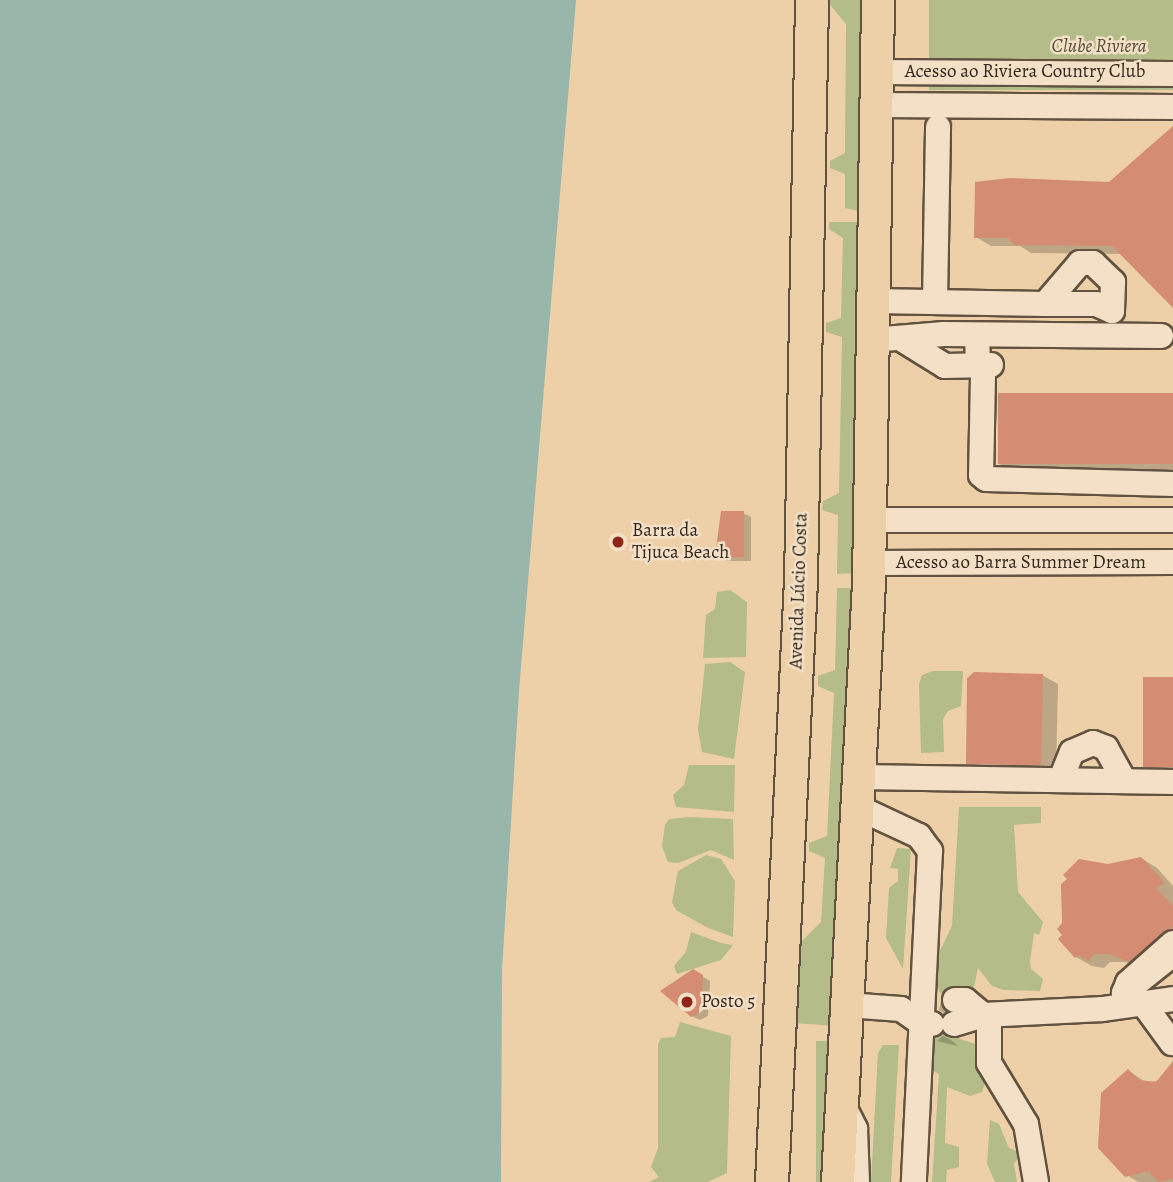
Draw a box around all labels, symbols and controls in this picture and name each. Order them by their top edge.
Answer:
park label: Clube Riviera [1052,36,1146,58]
street label: Acesso ao Riviera Country Club [905,61,1145,83]
street label: Avenida Lúcio Costa [785,513,813,669]
place label: Barra da Tijuca Beach [632,520,729,564]
marker: Barra da Tijuca Beach [610,534,626,550]
street label: Acesso ao Barra Summer Dream [896,552,1146,574]
place label: Posto 5 [701,991,755,1013]
marker: Posto 5 [679,994,695,1010]

